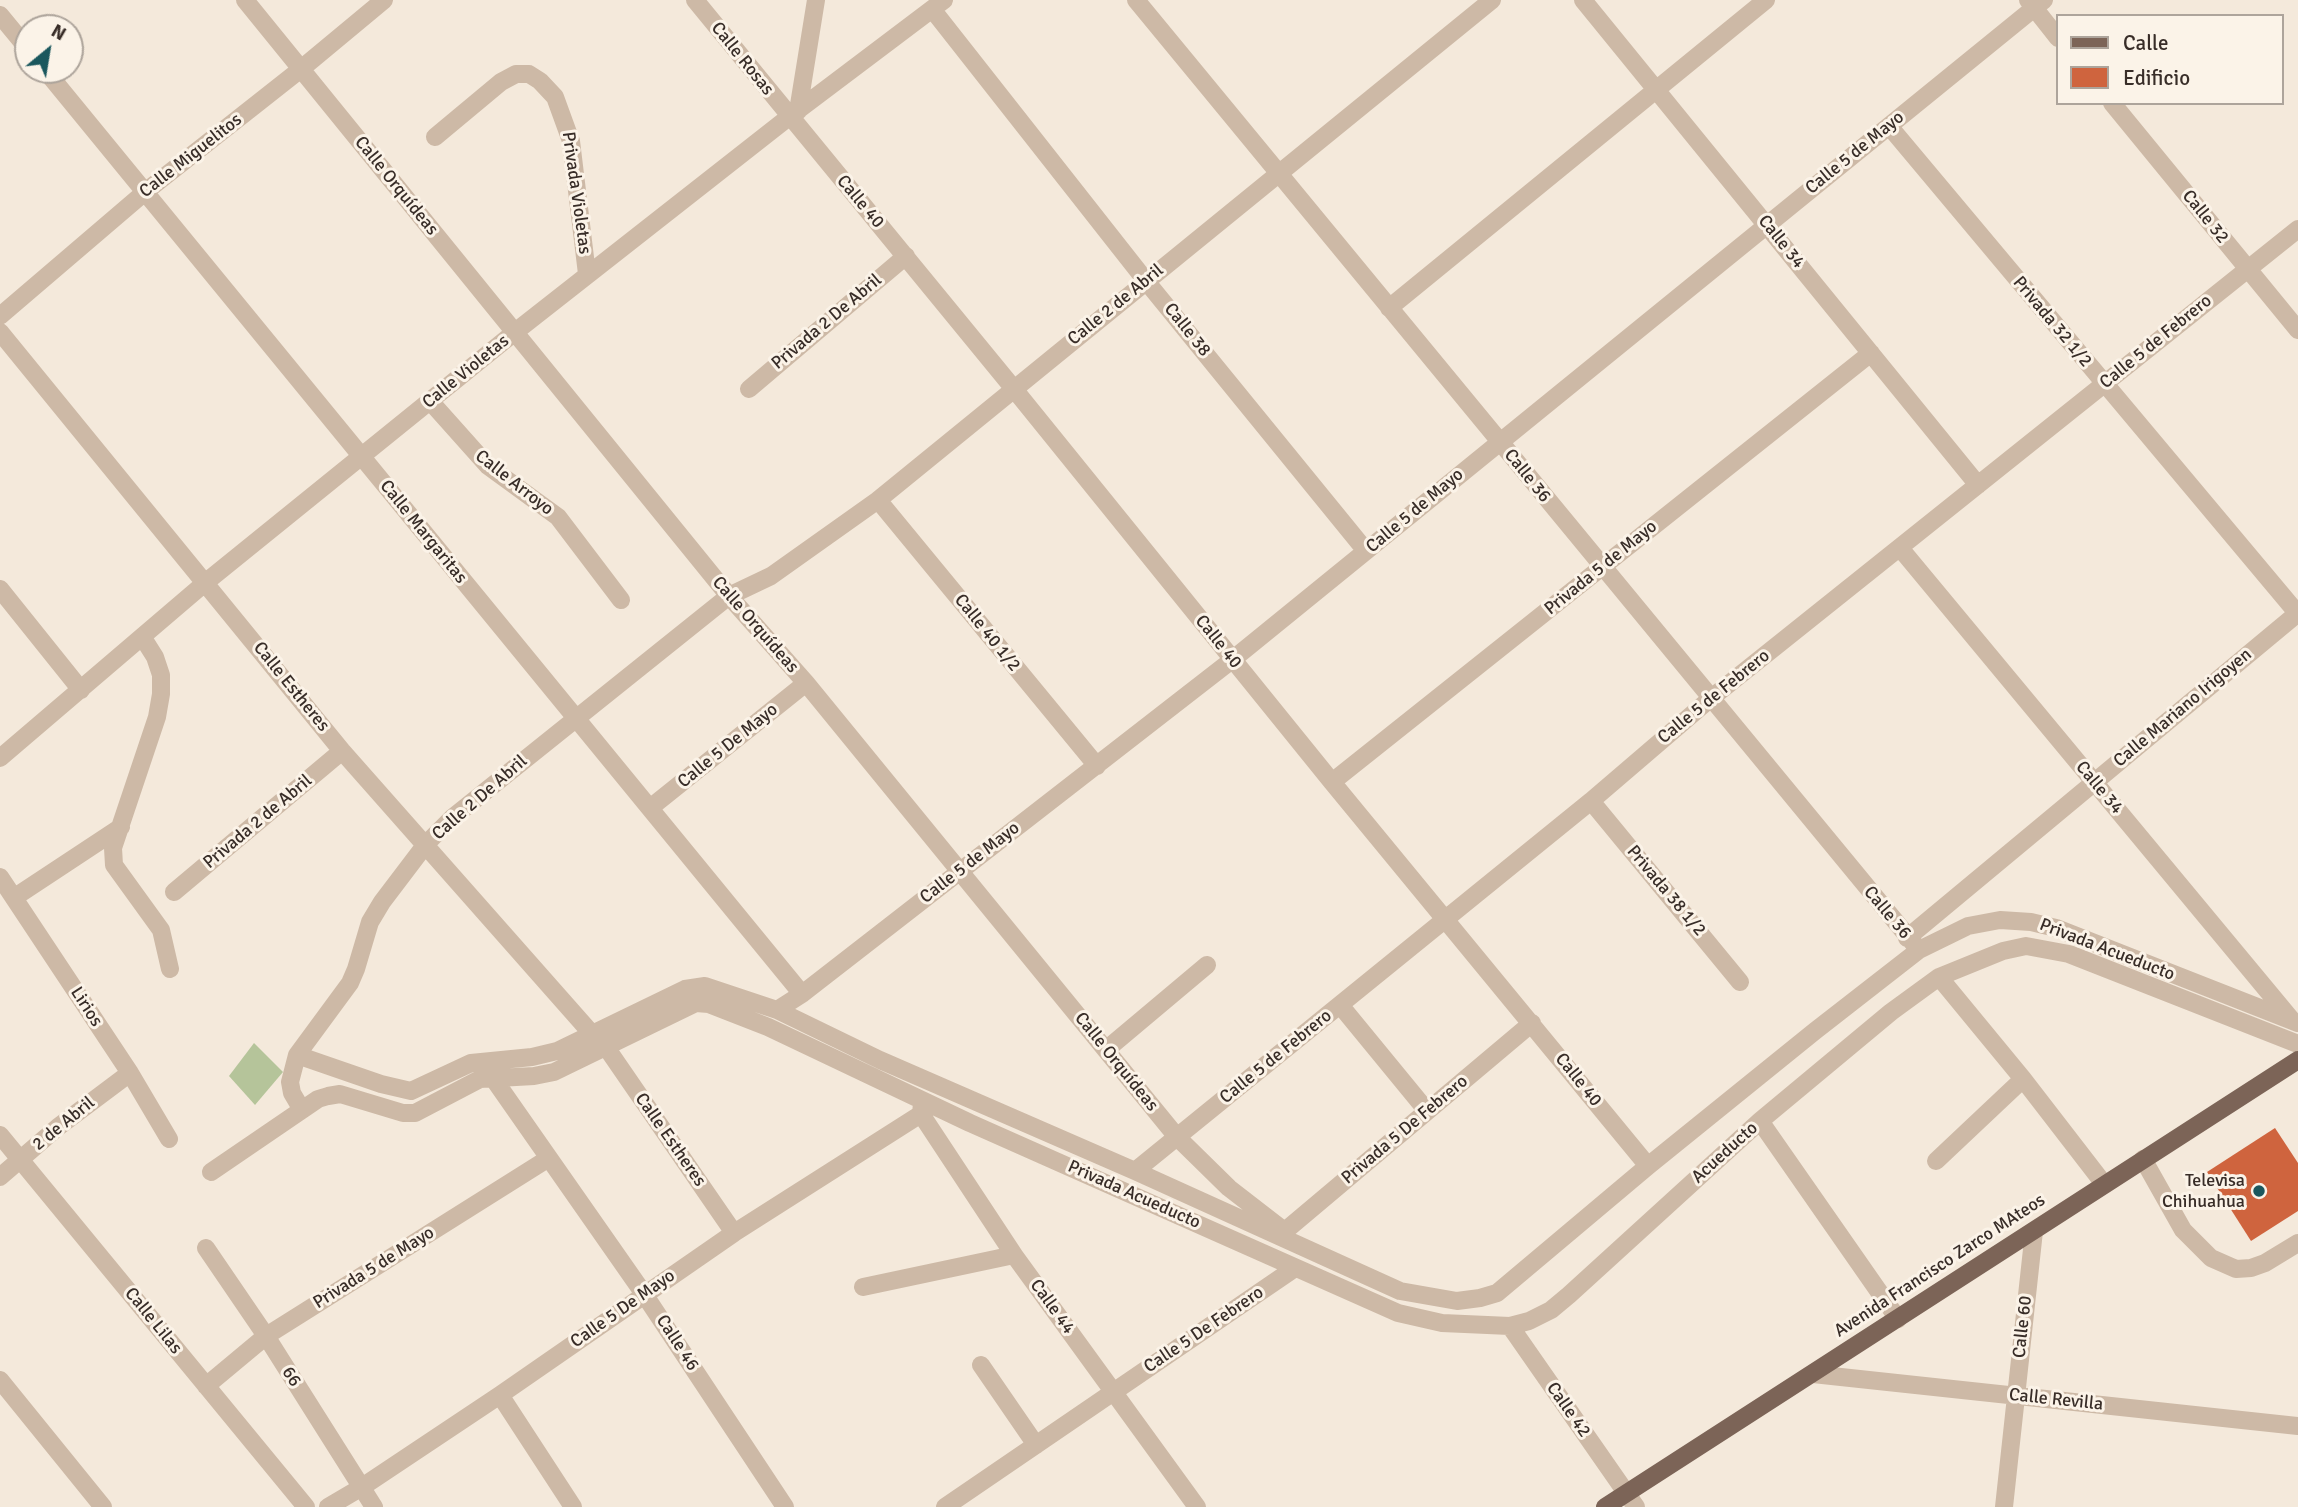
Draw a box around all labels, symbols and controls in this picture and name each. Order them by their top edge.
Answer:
north arrow [14,14,84,84]
legend [2056,14,2284,105]
street label: Calle Rosas [706,18,778,100]
text: N [47,19,70,46]
text: Calle [2123,30,2169,56]
text: Edificio [2123,65,2190,91]
street label: Calle 5 de Mayo [1801,107,1909,199]
street label: Calle Miguelitos [135,109,247,203]
street label: Privada Violetas [557,130,595,256]
street label: Calle Orquídeas [350,132,442,240]
street label: Calle 40 [832,171,888,233]
street label: Calle 32 [2177,186,2233,248]
street label: Calle 34 [1753,211,1809,273]
street label: Calle 2 de Abril [1064,260,1168,350]
street label: Privada 2 De Abril [767,270,887,374]
street label: Privada 32 1/2 [2008,272,2096,372]
street label: Calle 5 de Febrero [2096,290,2216,394]
street label: Calle 38 [1159,299,1215,361]
street label: Calle Violetas [418,331,514,413]
street label: Calle 36 [1499,445,1555,507]
street label: Calle Arroyo [470,446,558,520]
street label: Calle 5 de Mayo [1362,464,1468,558]
street label: Calle Margaritas [375,476,471,588]
street label: Privada 5 de Mayo [1540,516,1662,620]
street label: Calle Orquídeas [707,572,803,678]
street label: Calle 40 1/2 [949,590,1025,676]
street label: Calle 40 [1190,611,1246,673]
street label: Calle Estheres [248,638,334,736]
street label: Calle Mariano Irigoyen [2110,644,2256,772]
street label: Calle 5 de Febrero [1654,645,1774,749]
street label: Calle 5 De Mayo [674,699,782,793]
street label: Calle 2 De Abril [428,751,532,845]
street label: Calle 34 [2071,757,2127,819]
street label: Privada 2 de Abril [199,770,317,874]
street label: Calle 5 de Mayo [916,817,1024,909]
street label: Privada 38 1/2 [1622,841,1710,941]
street label: Calle 36 [1859,882,1915,944]
street label: Privada Acueducto [2036,914,2178,986]
street label: Lirios [65,983,107,1031]
street label: Calle 5 de Febrero [1216,1005,1336,1109]
street label: Calle Orquídeas [1070,1008,1162,1116]
street label: Calle 40 [1550,1049,1606,1111]
street label: Privada 5 De Febrero [1338,1071,1472,1189]
street label: Calle Estheres [630,1089,710,1191]
street label: 2 de Abril [29,1092,99,1156]
street label: Acueducto [1687,1118,1763,1188]
street label: Privada Acueducto [1064,1156,1204,1234]
place label: Televisa Chihuahua [2162,1170,2245,1212]
marker: Televisa Chihuahua [2251,1183,2267,1199]
street label: Avenida Francisco Zarco MAteos [1831,1190,2049,1342]
street label: Privada 5 de Mayo [310,1222,438,1314]
street label: Calle 5 De Mayo [567,1265,679,1353]
street label: Calle 44 [1025,1275,1079,1339]
street label: Calle 5 De Febrero [1140,1282,1268,1378]
street label: Calle Lilas [120,1283,186,1359]
street label: Calle 60 [2009,1295,2037,1359]
street label: Calle 46 [651,1311,703,1375]
street label: 66 [277,1363,305,1391]
street label: Calle 42 [1541,1378,1595,1442]
street label: Calle Revilla [2008,1384,2104,1416]

